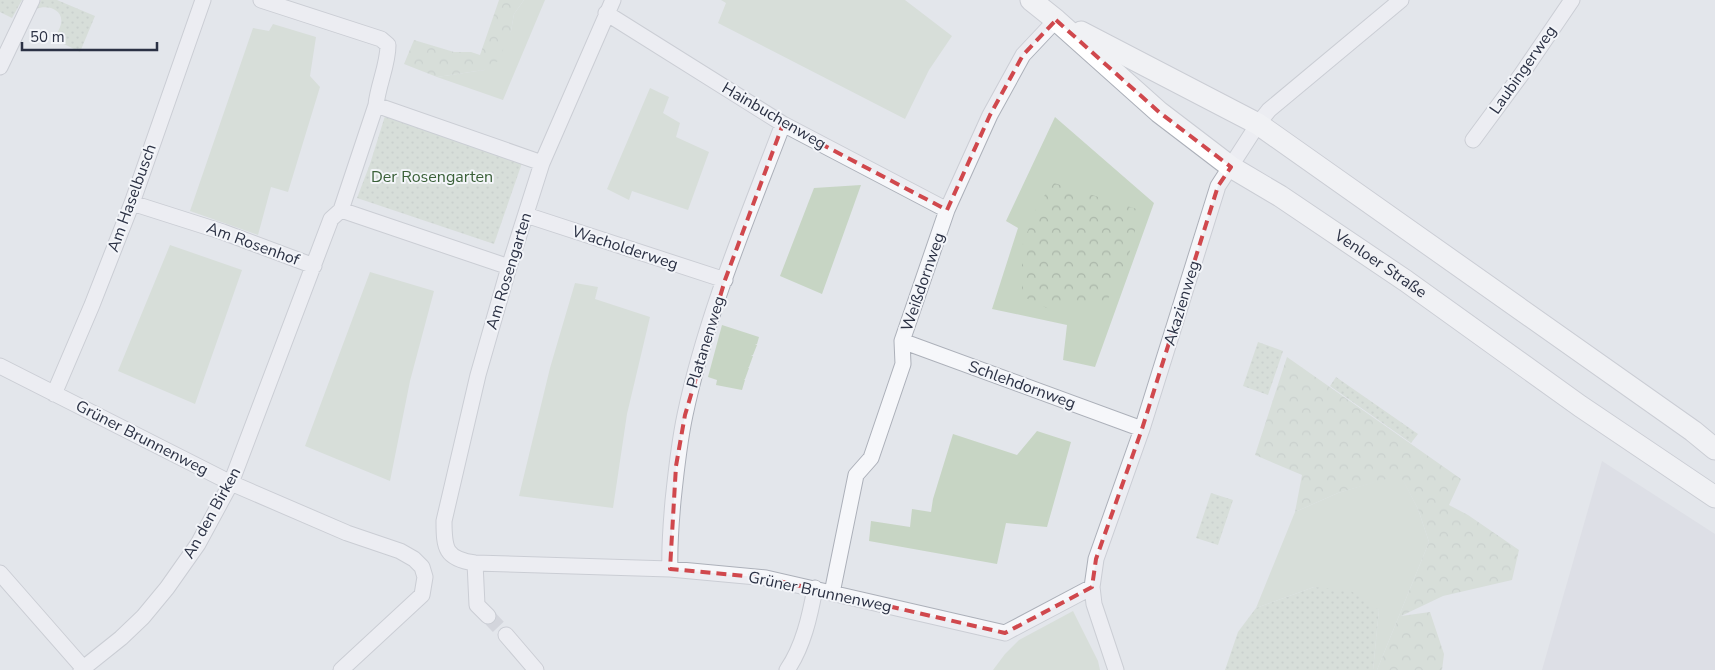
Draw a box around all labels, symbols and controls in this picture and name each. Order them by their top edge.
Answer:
scale bar [22,20,158,52]
street label: Laubingerweg [1484,21,1562,119]
text: 50 m [30,27,65,47]
street label: Hainbuchenweg [718,77,830,155]
street label: Am Haselbusch [102,141,162,255]
park label: Der Rosengarten [371,166,493,188]
street label: Am Rosengarten [481,210,537,332]
street label: Am Rosenhof [203,217,303,271]
street label: Wacholderweg [569,220,681,276]
street label: Venloer Straße [1329,224,1431,303]
street label: Weißdornweg [896,230,950,334]
street label: Akazienweg [1159,258,1205,348]
street label: Platanenweg [682,293,730,391]
street label: Schlehdornweg [965,355,1079,415]
street label: Grüner Brunnenweg [72,395,212,481]
street label: An den Birken [178,463,246,563]
street label: Grüner Brunnenweg [746,566,894,618]

